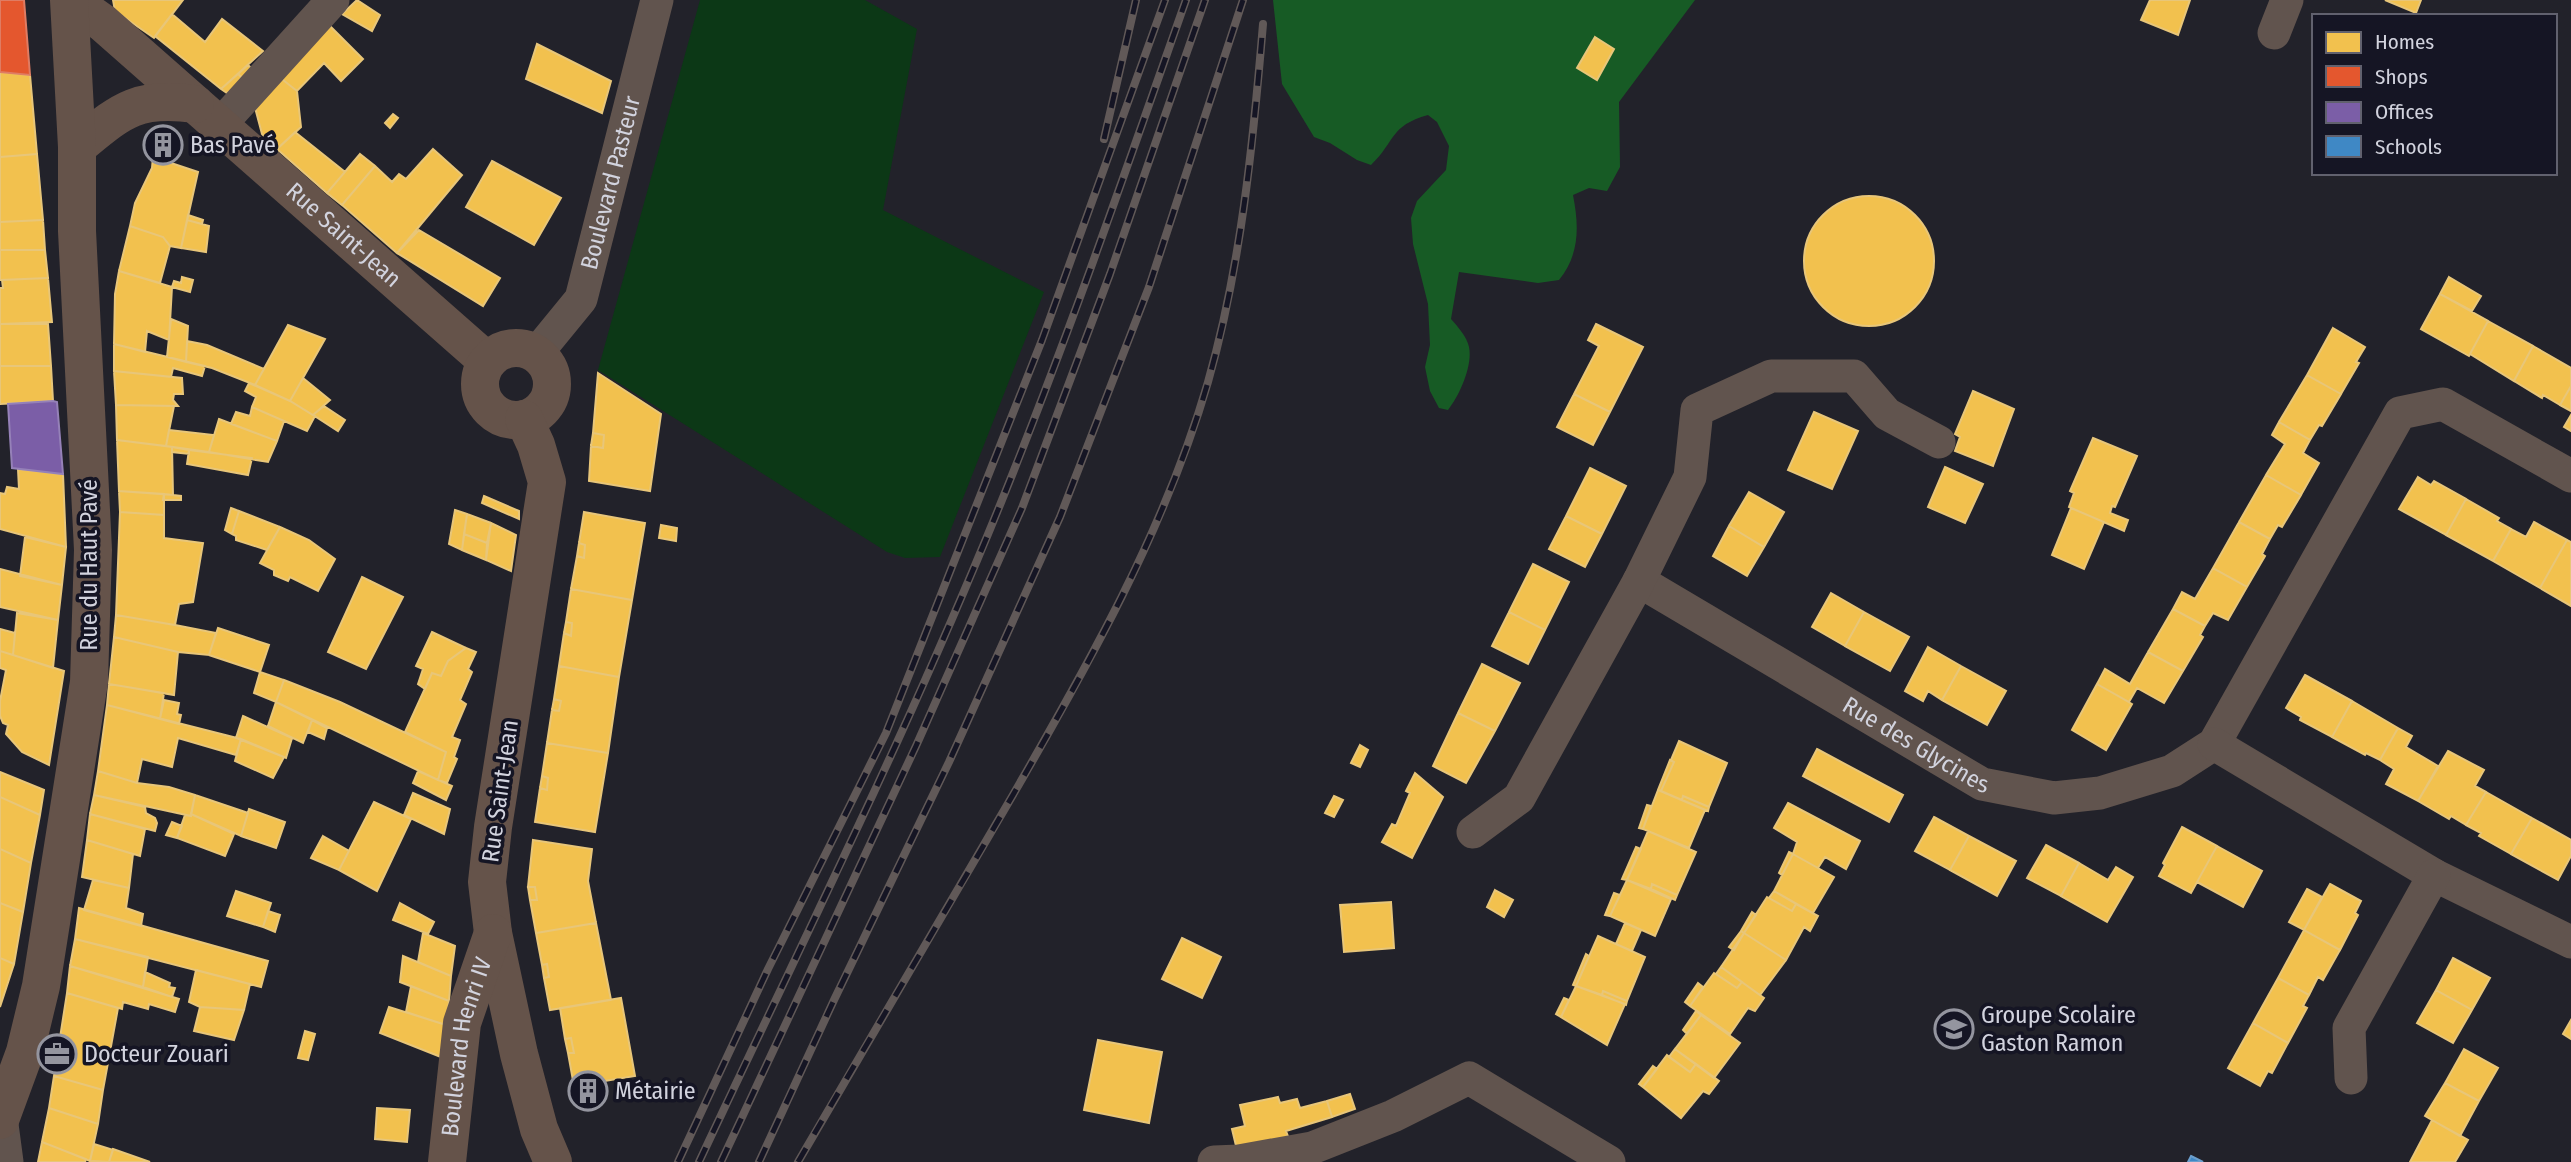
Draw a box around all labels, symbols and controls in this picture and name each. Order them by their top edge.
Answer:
legend [2312,14,2557,175]
text: Homes [2375,29,2434,55]
text: Shops [2375,64,2428,90]
street label: Boulevard Pasteur [575,92,646,273]
text: Offices [2375,99,2434,125]
building icon: Bas Pavé [142,124,184,166]
place label: Bas Pavé [190,131,276,159]
text: Schools [2375,134,2442,160]
street label: Rue Saint-Jean [280,177,407,293]
street label: Rue du Haut Pavé [75,479,103,651]
street label: Rue des Glycines [1838,691,1991,799]
street label: Rue Saint-Jean [476,718,524,864]
street label: Boulevard Henri IV [436,953,498,1138]
place label: Groupe Scolaire Gaston Ramon [1981,1001,2136,1057]
school or university icon: Groupe Scolaire Gaston Ramon [1933,1008,1975,1050]
office icon: Docteur Zouari [36,1033,78,1075]
place label: Docteur Zouari [84,1040,229,1068]
building icon: Métairie [567,1070,609,1112]
place label: Métairie [615,1077,696,1105]

